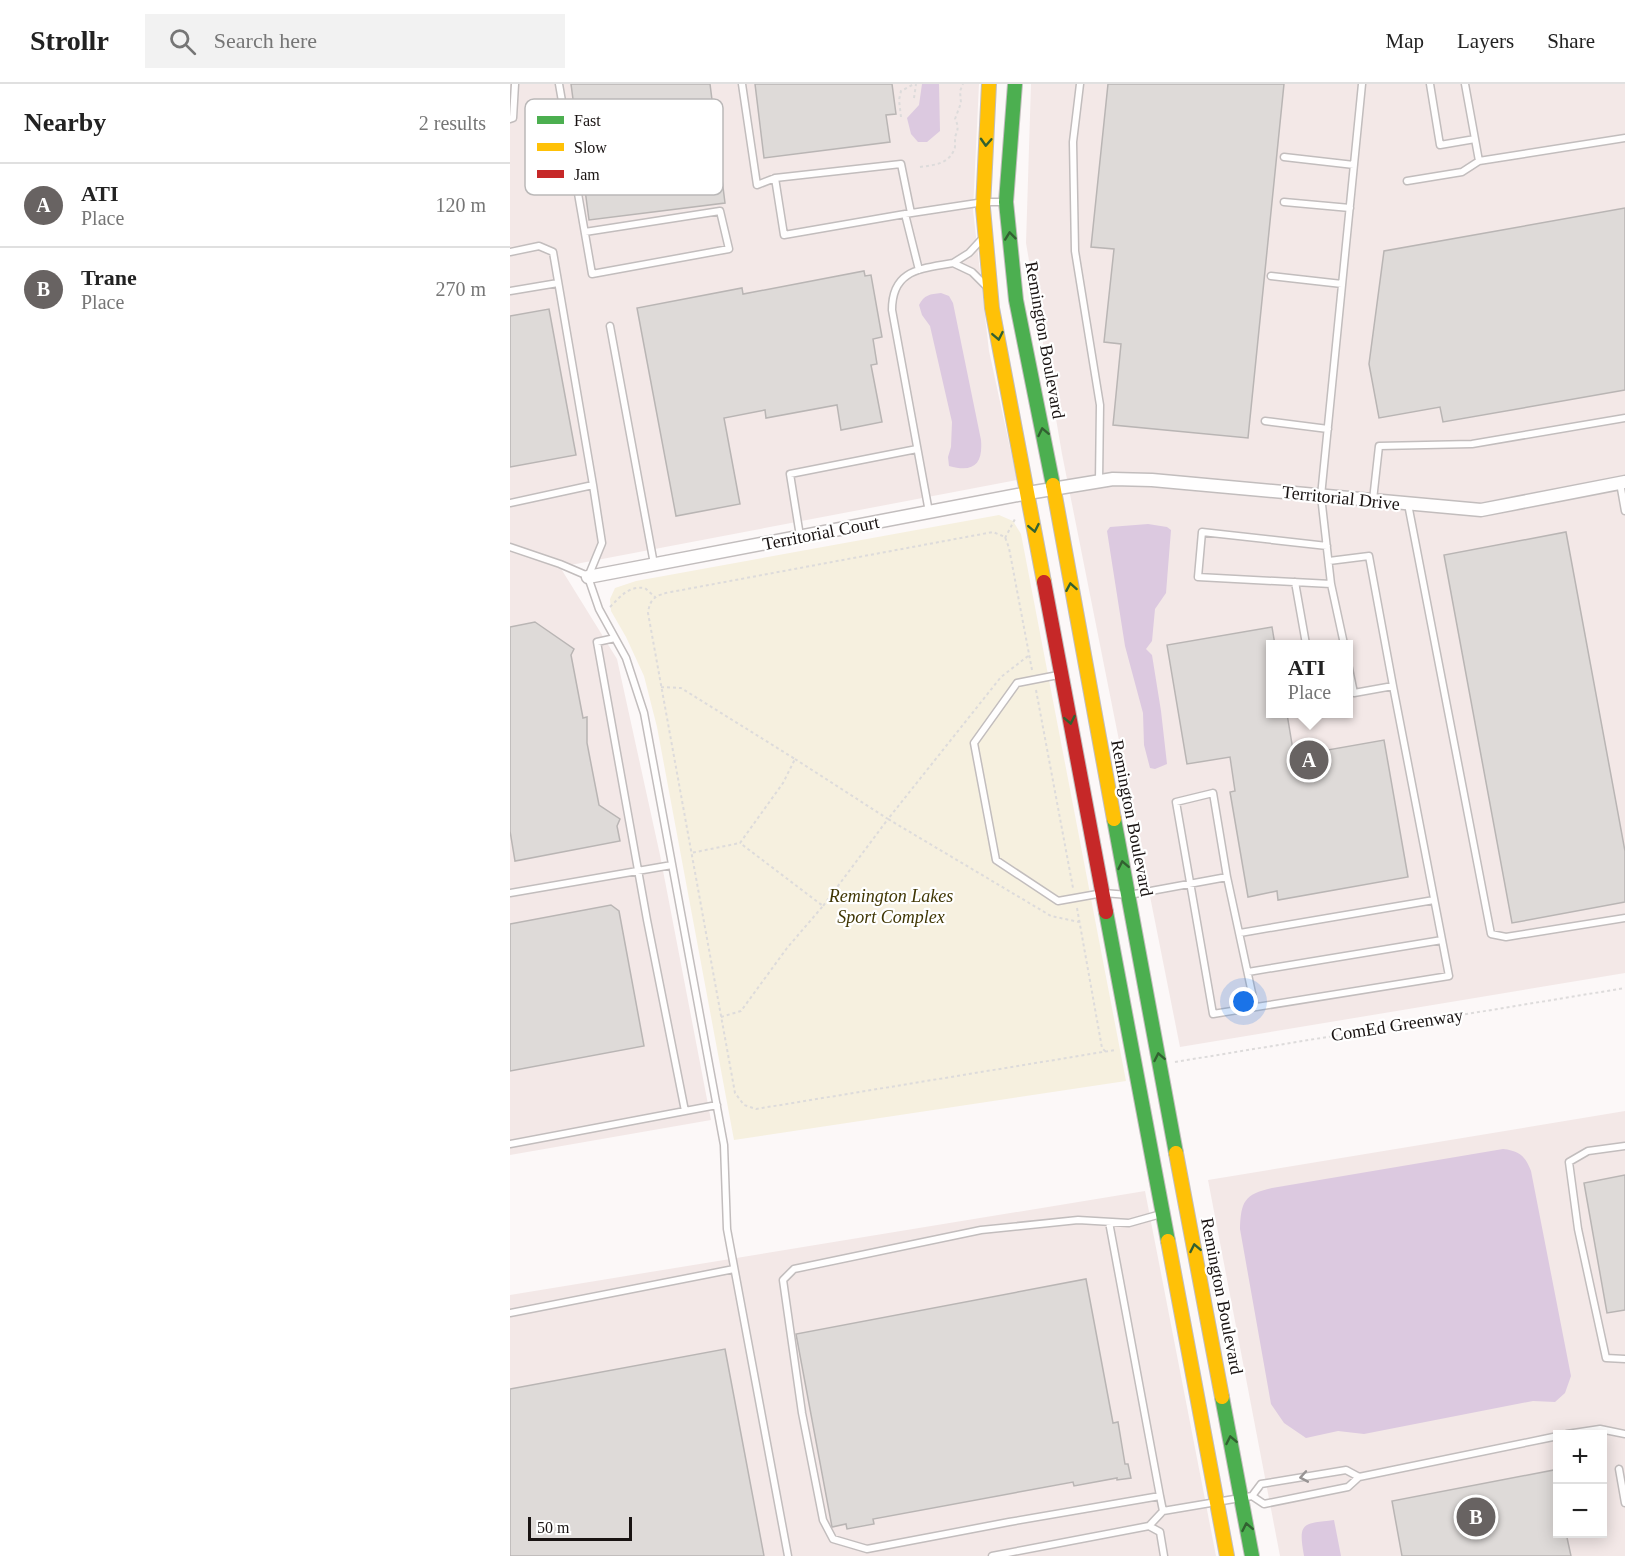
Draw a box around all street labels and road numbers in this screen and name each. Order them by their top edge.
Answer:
street label: Remington Boulevard [1021,260,1069,420]
street label: Territorial Drive [1281,482,1401,514]
street label: Territorial Court [761,512,881,554]
street label: Remington Boulevard [1107,738,1157,898]
street label: ComEd Greenway [1330,1005,1464,1045]
street label: Remington Boulevard [1197,1216,1247,1376]

